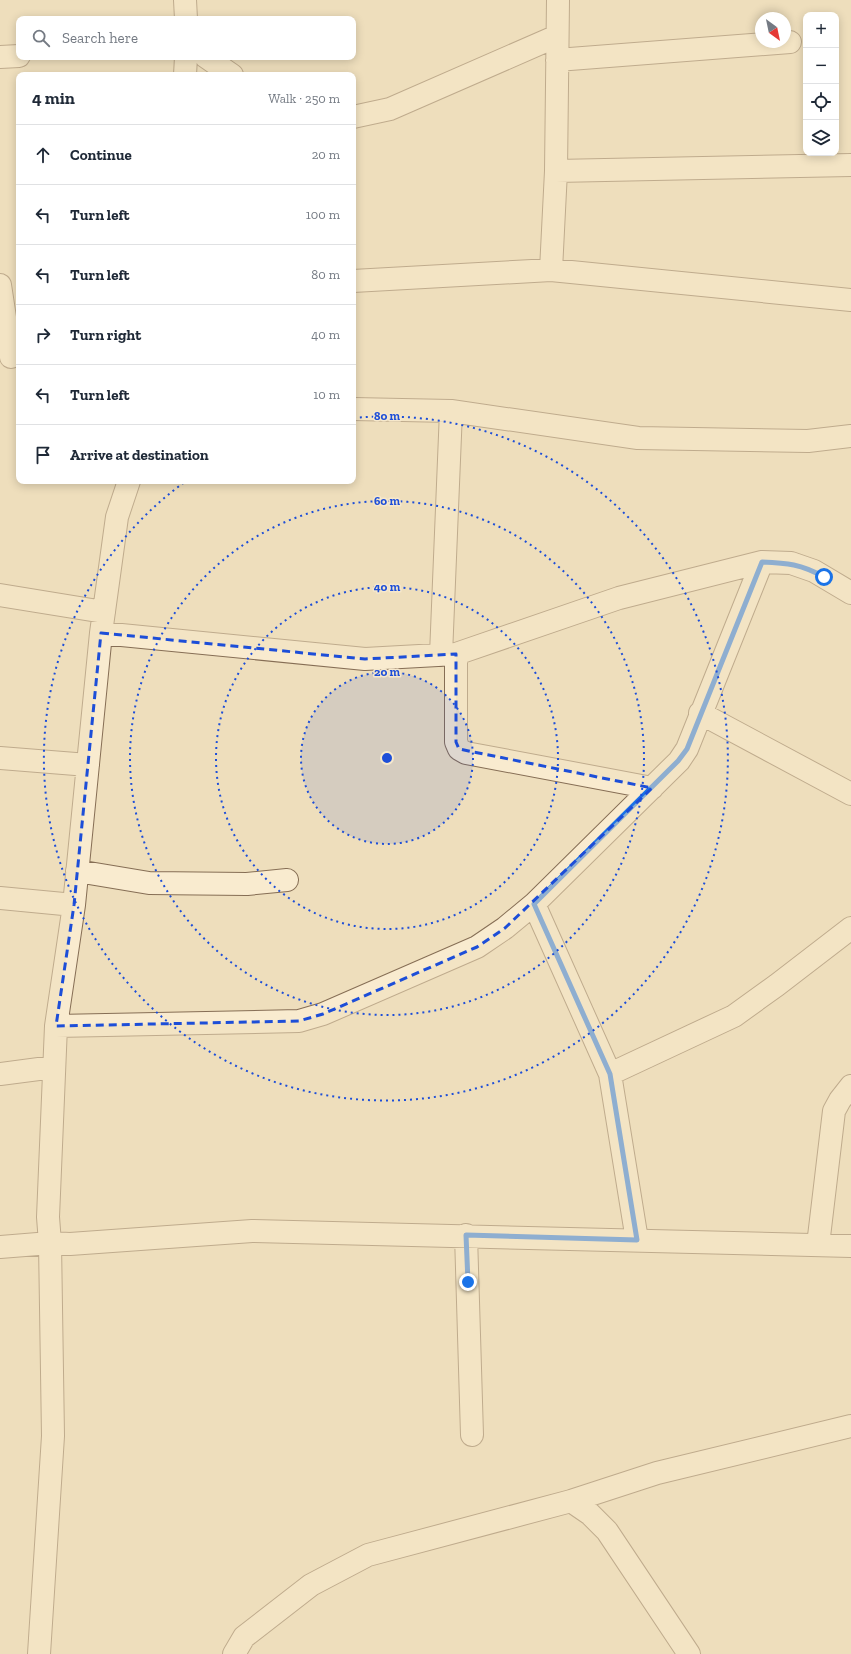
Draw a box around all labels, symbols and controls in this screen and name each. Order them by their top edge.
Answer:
north arrow [755,12,791,48]
map controls [803,12,839,156]
button: + [803,12,839,48]
search box [16,16,356,60]
icon: search [30,27,52,49]
text: Search here [62,29,138,47]
button: − [803,48,839,84]
button: locate [803,84,839,120]
text: 4 min [32,88,75,108]
text: Walk · 250 m [268,91,340,106]
button: layers [803,120,839,156]
icon: ahead [32,144,54,166]
text: Continue [70,146,132,164]
text: 20 m [312,147,340,162]
icon: left [32,204,54,226]
text: Turn left [70,206,130,224]
text: 100 m [306,207,340,222]
icon: left [32,264,54,286]
text: Turn left [70,266,130,284]
text: 80 m [311,267,340,282]
icon: right [32,324,54,346]
text: Turn right [70,326,141,344]
text: 40 m [311,327,340,342]
icon: left [32,384,54,406]
text: Turn left [70,386,130,404]
text: 10 m [313,387,340,402]
text: 80 m [374,409,401,423]
icon: arrive [32,444,54,466]
text: Arrive at destination [70,446,209,464]
text: 60 m [374,494,401,508]
route start [815,568,833,586]
text: 40 m [374,580,401,594]
text: 20 m [374,665,401,679]
centre of rings [380,751,394,765]
route end [459,1273,477,1291]

